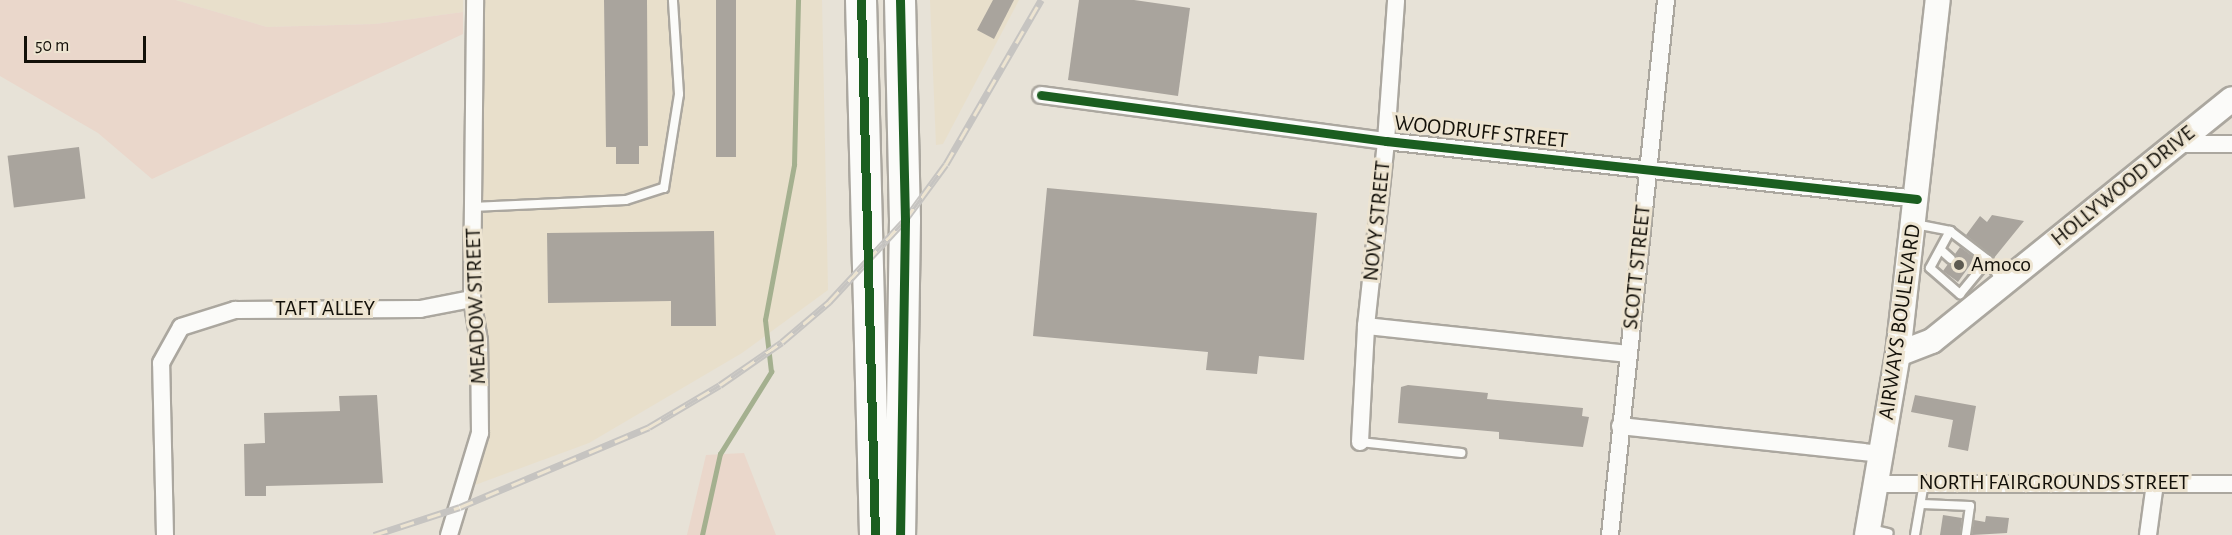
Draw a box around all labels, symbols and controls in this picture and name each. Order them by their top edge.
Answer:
scale bar [27,24,148,62]
text: 50 m [35,37,69,55]
street label: WOODRUFF STREET [1393,110,1569,154]
street label: HOLLYWOOD DRIVE [2046,120,2200,252]
street label: NOVY STREET [1358,159,1396,283]
street label: SCOTT STREET [1617,203,1657,331]
street label: AIRWAYS BOULEVARD [1873,223,1927,421]
street label: MEADOW STREET [460,227,492,385]
place label: Amoco [1971,252,2031,278]
marker: Amoco [1952,258,1966,272]
street label: TAFT ALLEY [275,296,375,322]
street label: NORTH FAIRGROUNDS STREET [1919,470,2189,496]

